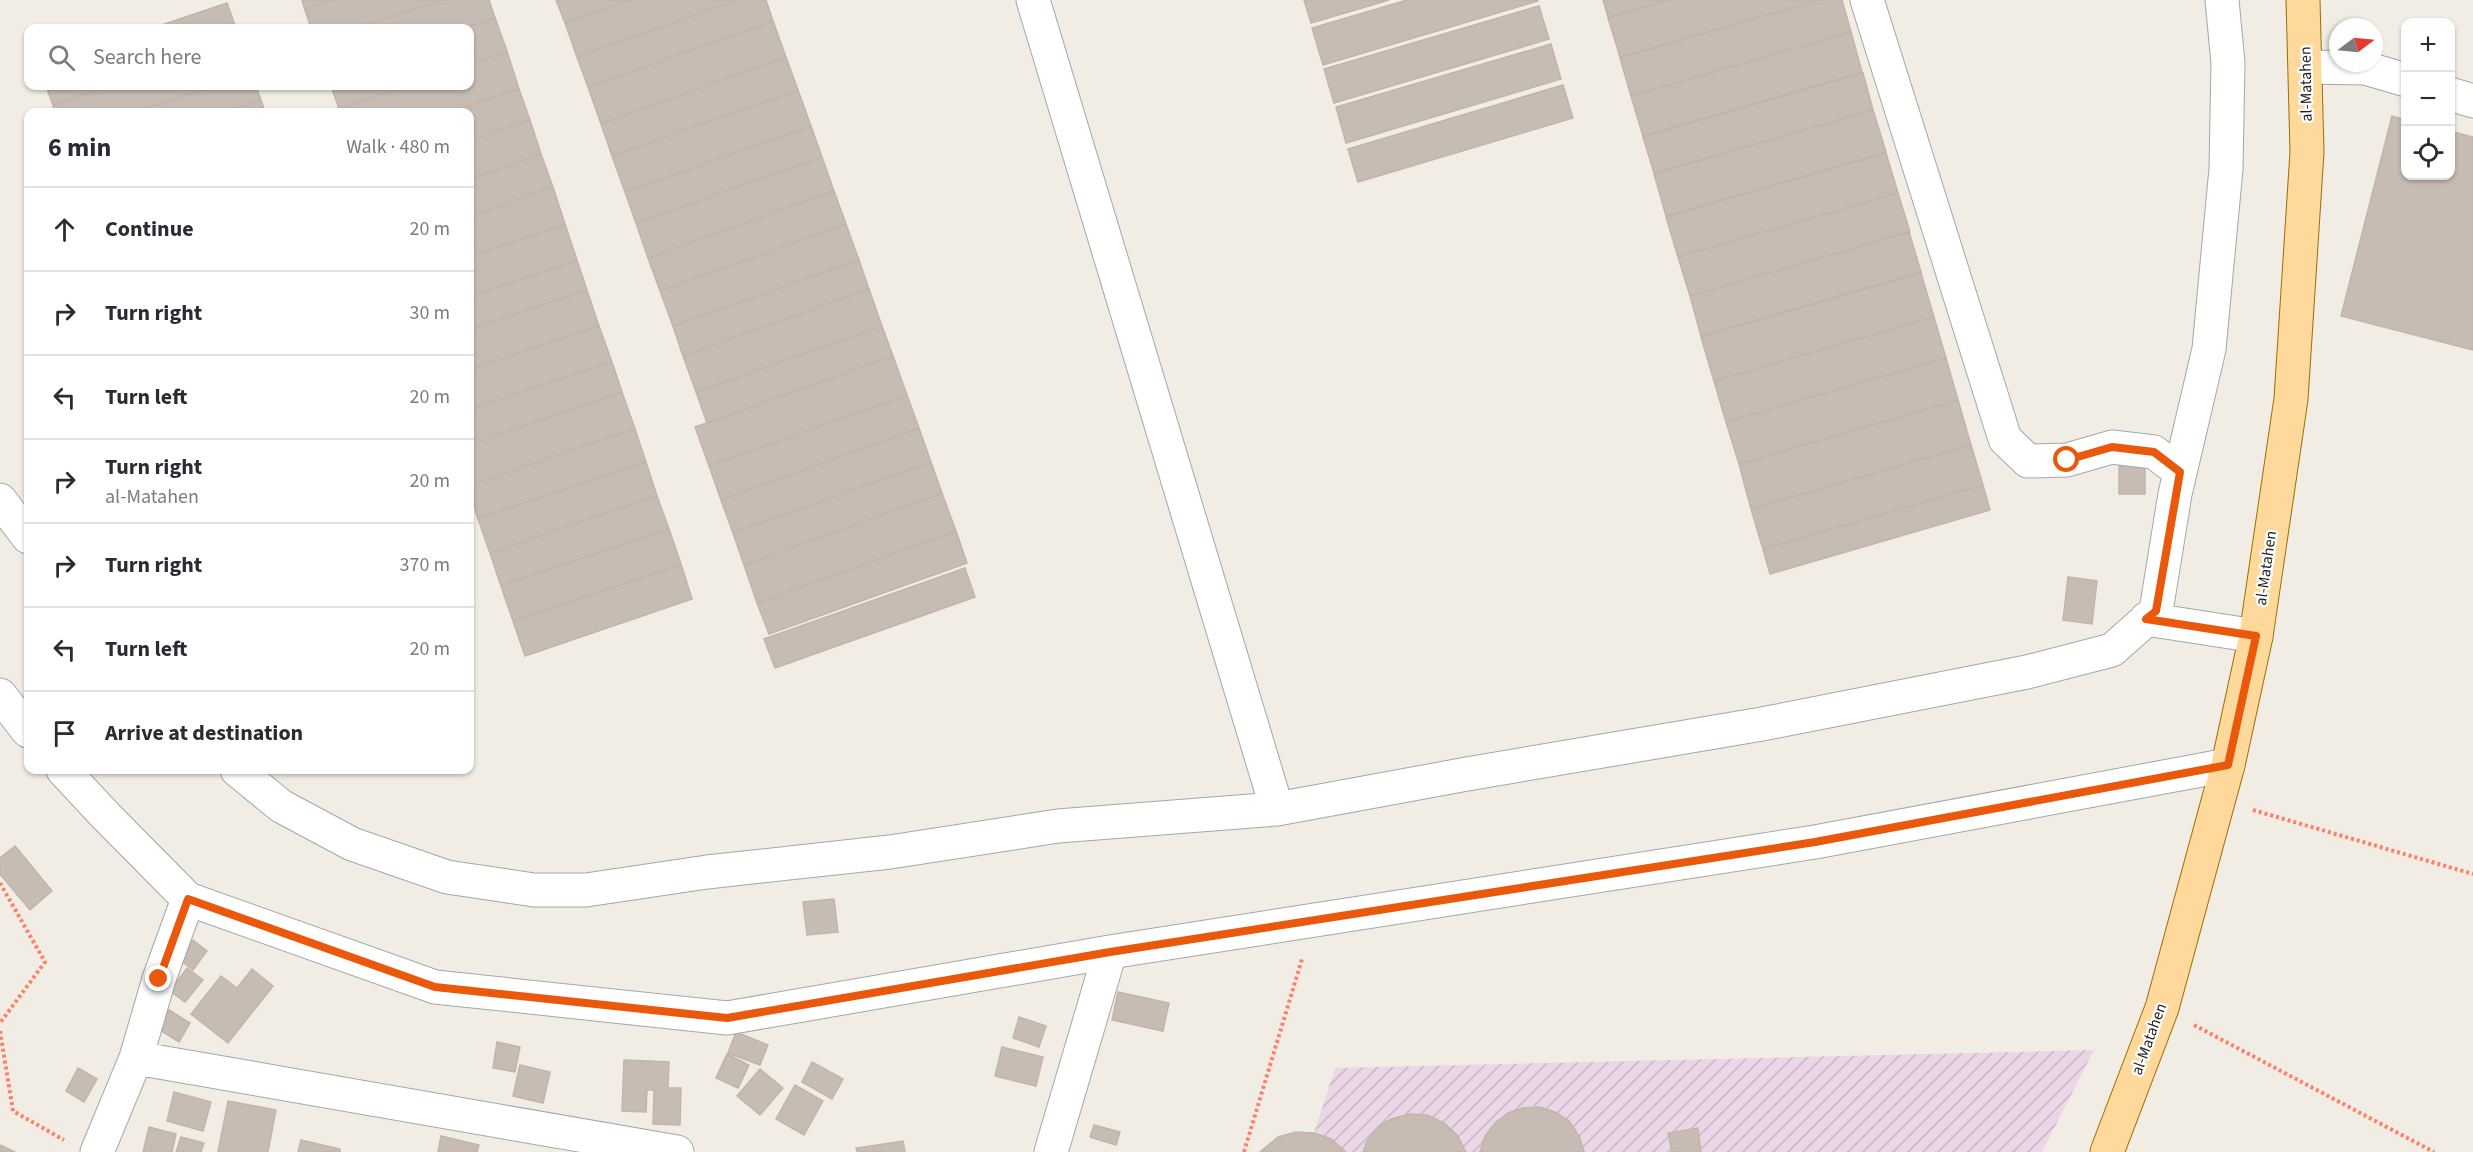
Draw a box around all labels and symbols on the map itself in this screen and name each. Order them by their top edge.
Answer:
north arrow [2329,18,2383,72]
street label: al-Matahen [2294,46,2318,122]
route start [2053,446,2079,472]
street label: al-Matahen [2250,529,2282,607]
route end [145,965,171,991]
street label: al-Matahen [2126,1000,2172,1078]

